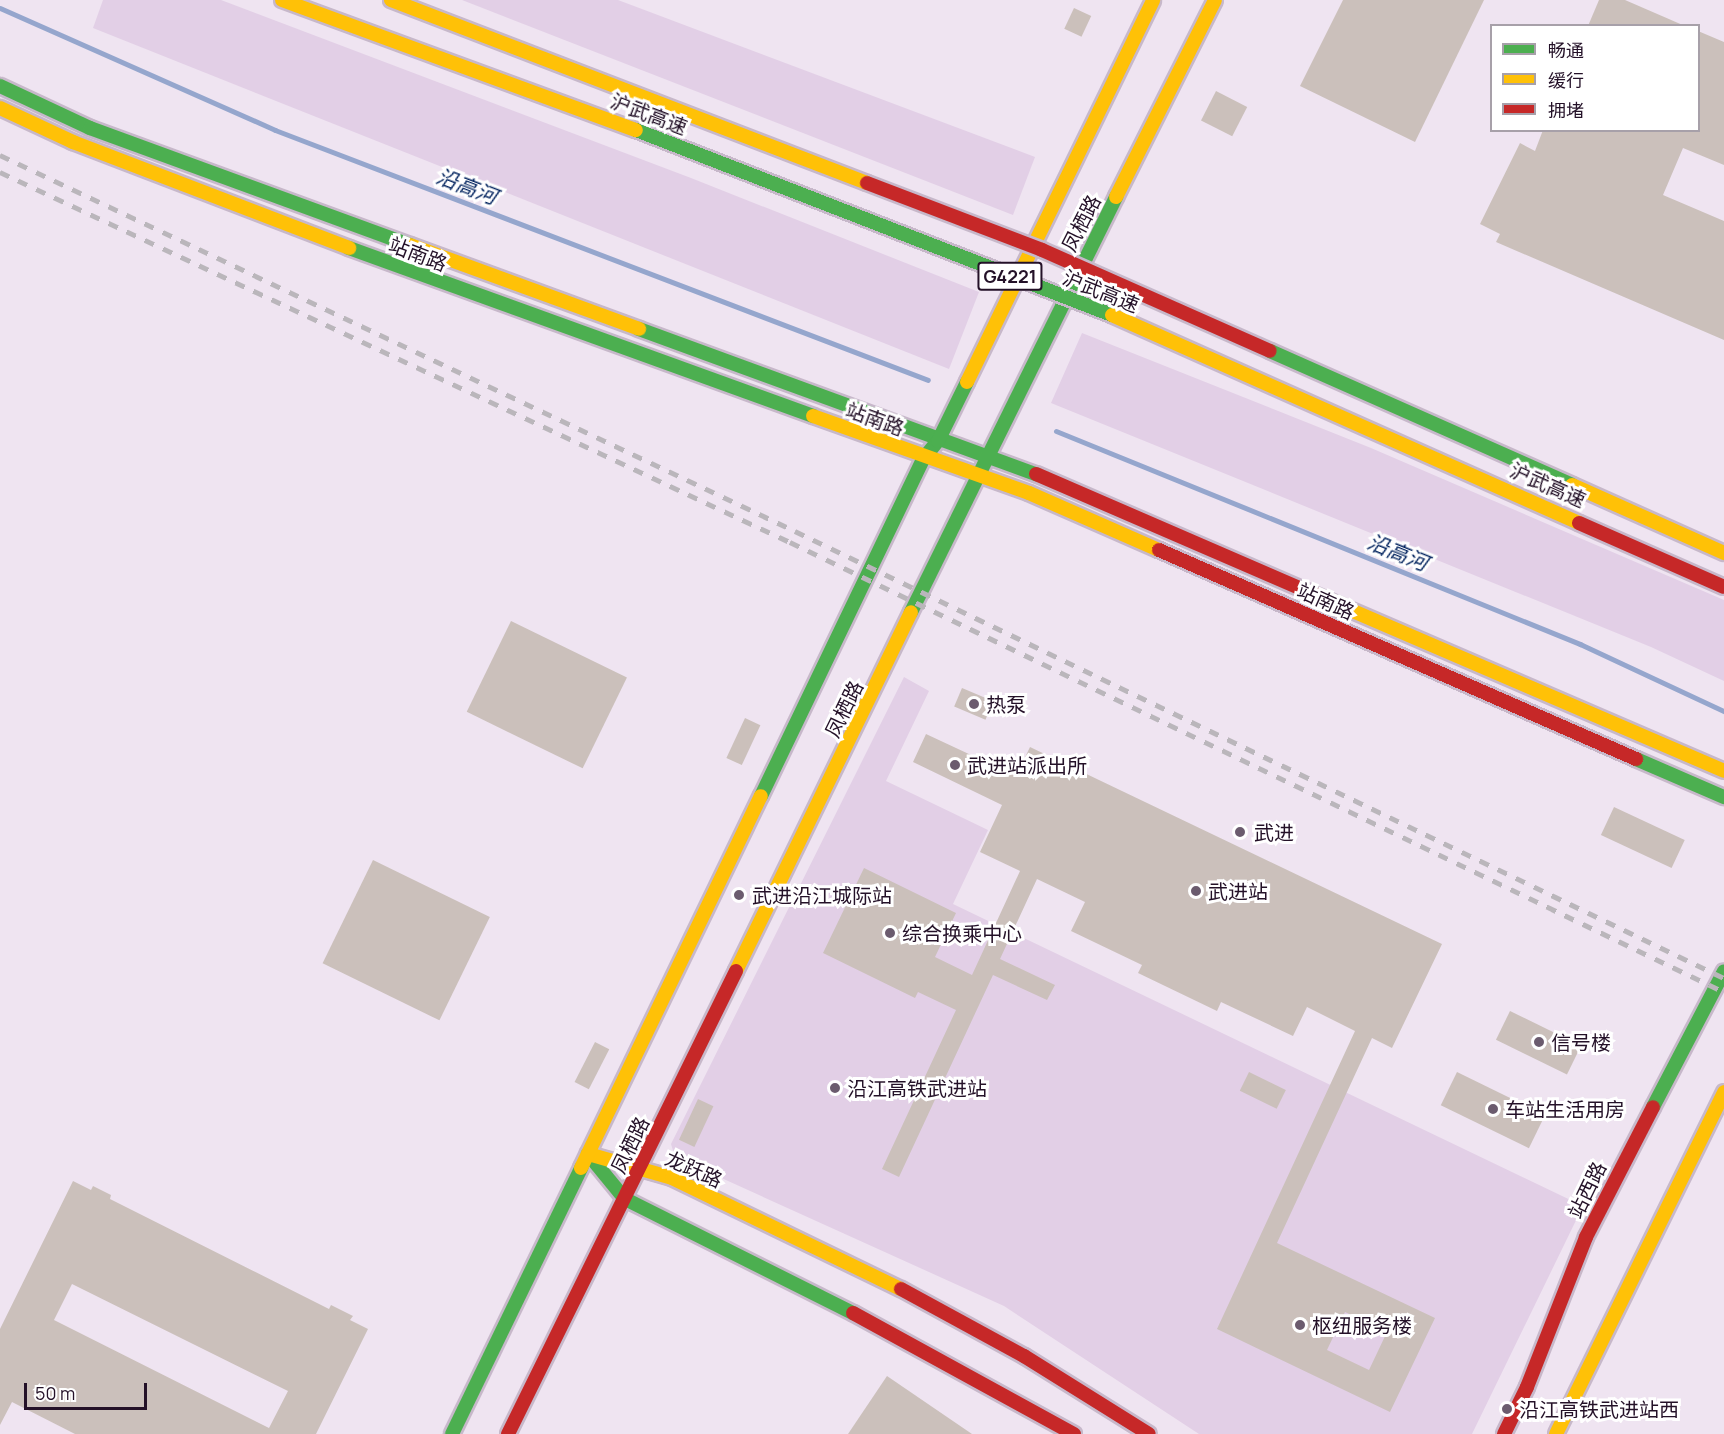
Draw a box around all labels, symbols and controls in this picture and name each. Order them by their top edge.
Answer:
legend [1490,24,1700,132]
text: 畅通 [1548,38,1584,62]
text: 缓行 [1548,68,1584,92]
street label: 沪武高速 [607,88,691,140]
text: 拥堵 [1548,98,1584,122]
water label: 沿高河 [433,163,501,209]
street label: 凤栖路 [1057,191,1105,255]
street label: 站南路 [386,232,450,276]
road number: G4221 [977,261,1043,291]
street label: 沪武高速 [1059,265,1143,317]
street label: 站南路 [843,397,907,441]
street label: 沪武高速 [1507,458,1589,512]
water label: 沿高河 [1364,529,1432,575]
street label: 站南路 [1294,578,1358,624]
street label: 凤栖路 [820,677,868,741]
place label: 热泵 [986,692,1026,716]
marker: 热泵 [967,697,981,711]
place label: 武进站派出所 [967,753,1087,777]
marker: 武进站派出所 [948,758,962,772]
place label: 武进 [1254,820,1294,844]
marker: 武进 [1231,823,1249,841]
place label: 武进站 [1208,879,1268,903]
place label: 武进沿江城际站 [752,883,892,907]
marker: 武进站 [1189,884,1203,898]
marker: 武进沿江城际站 [730,886,748,904]
place label: 综合换乘中心 [902,921,1022,945]
marker: 综合换乘中心 [883,926,897,940]
place label: 信号楼 [1551,1030,1611,1054]
marker: 信号楼 [1532,1035,1546,1049]
place label: 沿江高铁武进站 [847,1076,987,1100]
marker: 沿江高铁武进站 [828,1081,842,1095]
place label: 车站生活用房 [1505,1097,1625,1121]
marker: 车站生活用房 [1486,1102,1500,1116]
street label: 凤栖路 [606,1113,654,1177]
street label: 龙跃路 [662,1146,726,1192]
street label: 站西路 [1563,1158,1611,1222]
place label: 枢纽服务楼 [1312,1313,1412,1337]
marker: 枢纽服务楼 [1293,1318,1307,1332]
scale bar [27,1371,150,1409]
text: 50 m [35,1381,75,1405]
place label: 沿江高铁武进站西 [1519,1397,1679,1421]
marker: 沿江高铁武进站西 [1500,1402,1514,1416]

